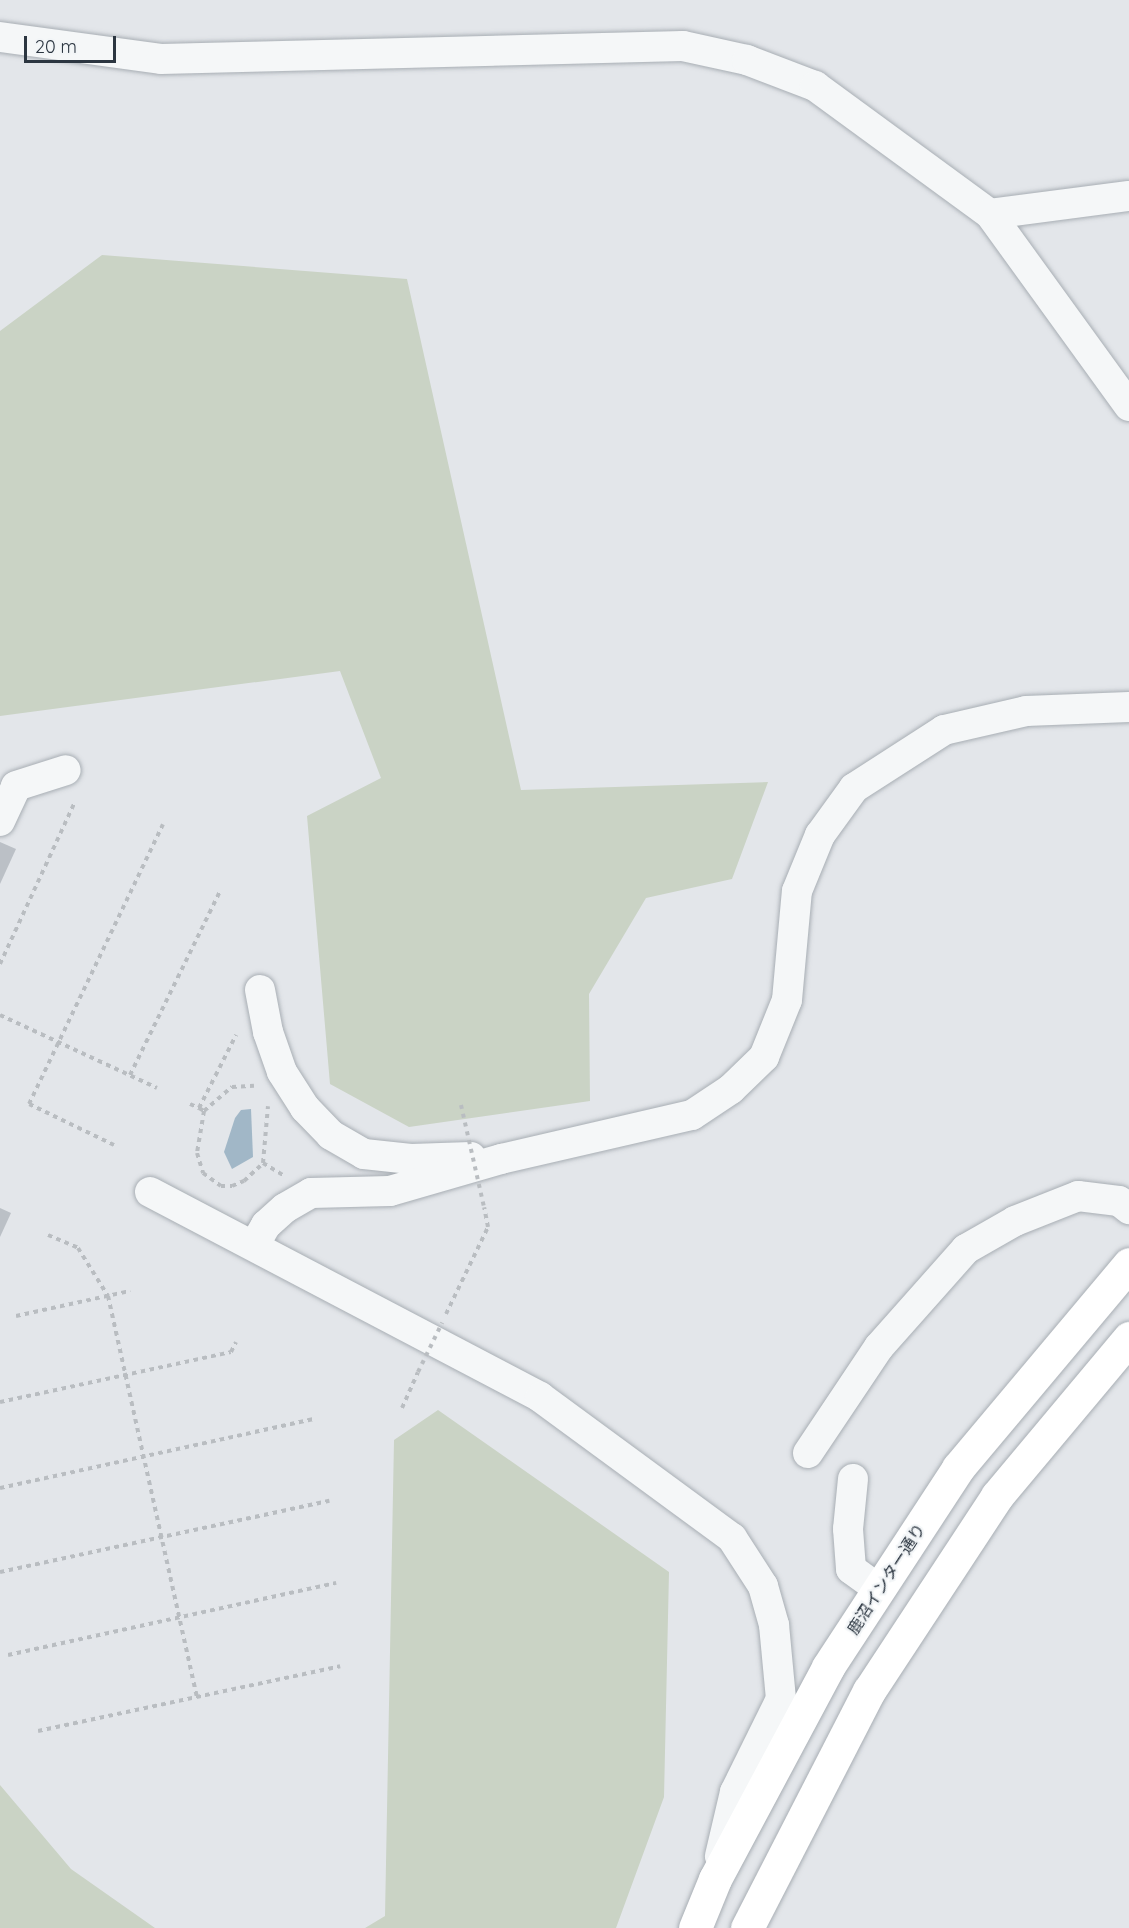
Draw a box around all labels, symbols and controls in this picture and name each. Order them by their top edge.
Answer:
scale bar [27,24,118,62]
text: 20 m [35,35,77,58]
street label: 鹿沼インター通り [843,1520,929,1638]

